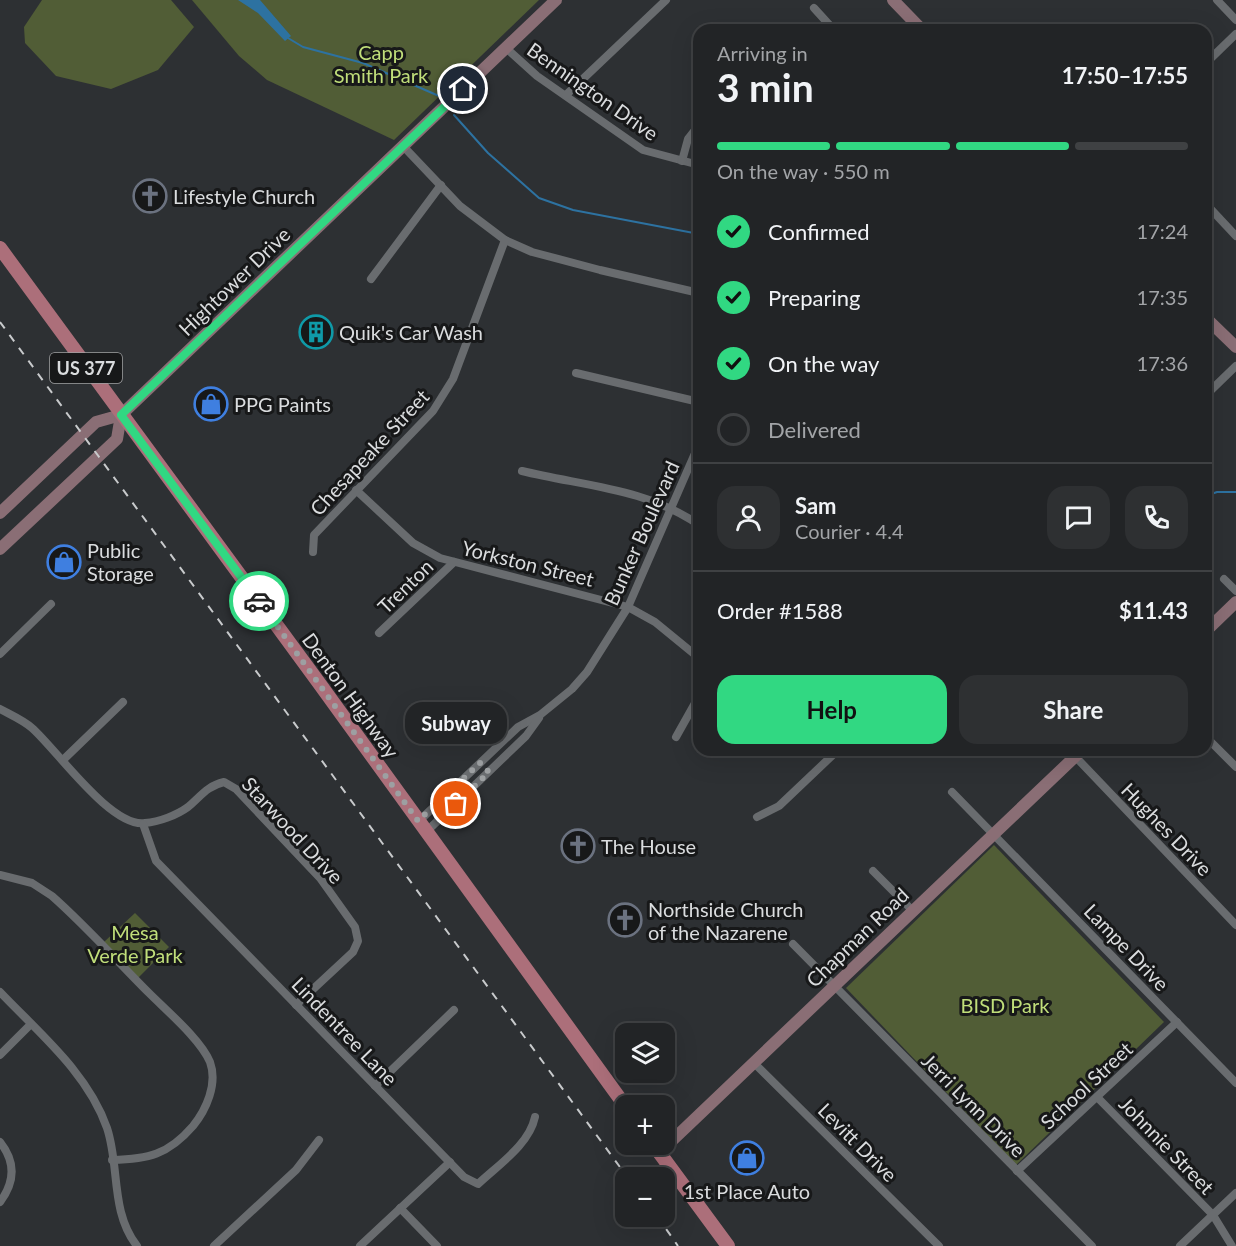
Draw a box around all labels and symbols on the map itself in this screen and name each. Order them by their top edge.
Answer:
street label: Bennington Drive [523,37,663,145]
park label: Capp Smith Park [334,40,429,87]
pin [437,63,488,114]
church icon: Lifestyle Church [132,178,168,214]
place label: Lifestyle Church [173,184,315,208]
street label: Hightower Drive [173,222,295,340]
building icon: Quik's Car Wash [298,314,334,350]
place label: Quik's Car Wash [339,320,483,344]
road number: US 377 [50,353,122,383]
street label: Chesapeake Street [305,384,433,520]
shop icon: PPG Paints [193,386,229,422]
place label: PPG Paints [234,392,331,416]
street label: Bunker Boulevard [598,457,684,609]
street label: Yorkston Street [460,535,596,591]
place label: Public Storage [87,538,154,585]
shop icon: Public Storage [46,544,82,580]
street label: Trenton [372,554,438,618]
courier [229,571,289,631]
street label: Denton Highway [298,628,405,763]
callout: Subway [405,702,507,744]
street label: Starwood Drive [237,772,349,888]
pin [430,778,481,829]
street label: Hughes Drive [1117,778,1217,880]
church icon: The House [560,828,596,864]
place label: The House [601,834,696,858]
street label: Chapman Road [801,882,913,992]
place label: Northside Church of the Nazarene [648,897,804,944]
street label: Lampe Drive [1080,899,1174,995]
church icon: Northside Church of the Nazarene [607,902,643,938]
park label: Mesa Verde Park [87,920,184,967]
street label: Lindentree Lane [287,972,403,1090]
park label: BISD Park [961,993,1050,1017]
street label: School Street [1035,1036,1137,1134]
street label: Jerri Lynn Drive [917,1048,1031,1162]
street label: Johnnie Street [1115,1091,1219,1199]
street label: Levitt Drive [814,1098,902,1186]
shop icon: 1st Place Auto [729,1140,765,1176]
place label: 1st Place Auto [684,1179,810,1203]

